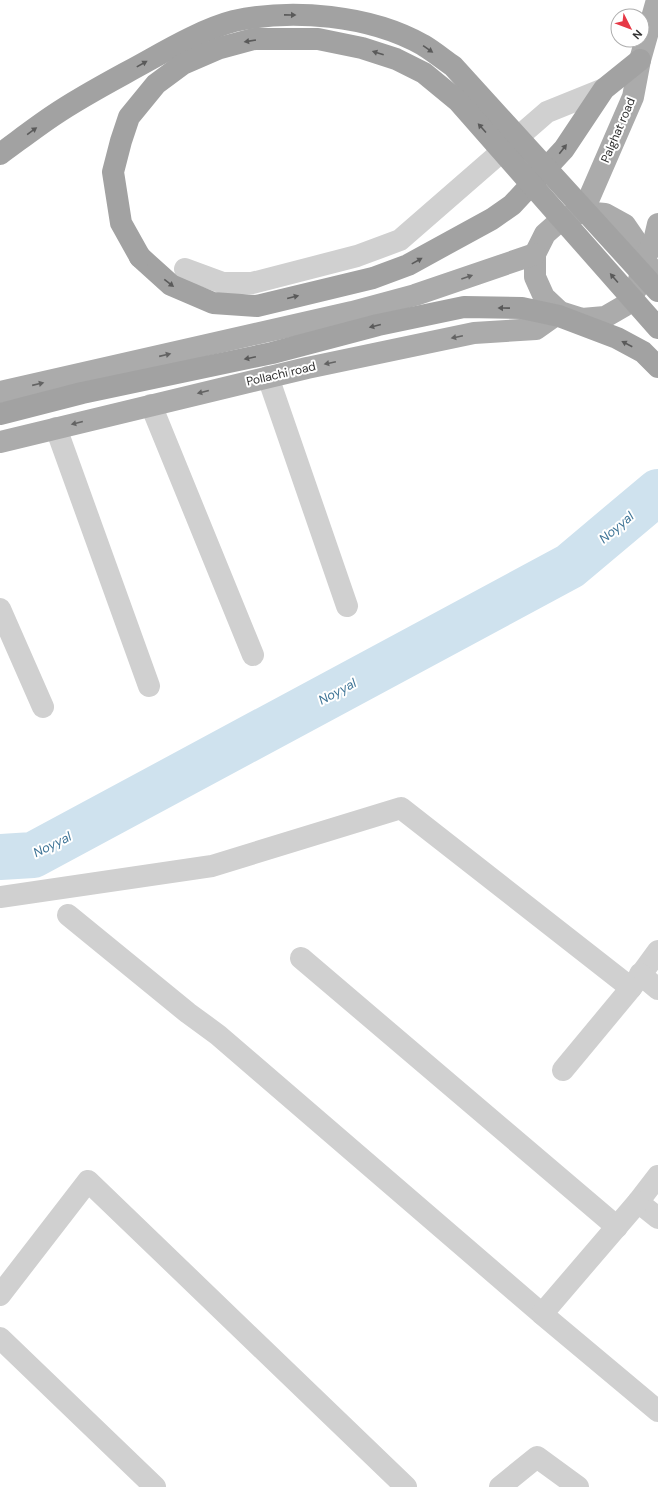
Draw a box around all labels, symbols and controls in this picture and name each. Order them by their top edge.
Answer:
north arrow [610,8,650,48]
one-way arrow [284,12,297,18]
text: N [630,27,645,42]
one-way arrow [244,38,256,44]
one-way arrow [423,45,434,53]
one-way arrow [372,50,384,56]
one-way arrow [137,60,148,67]
street label: Palghat road [597,95,639,165]
one-way arrow [477,123,486,133]
one-way arrow [26,127,37,135]
one-way arrow [559,143,567,154]
one-way arrow [411,257,423,264]
one-way arrow [609,273,619,283]
one-way arrow [461,274,473,280]
one-way arrow [163,279,174,287]
one-way arrow [287,294,299,300]
one-way arrow [497,305,510,311]
one-way arrow [369,323,382,329]
one-way arrow [451,334,463,340]
one-way arrow [622,340,633,347]
one-way arrow [159,351,171,357]
one-way arrow [243,355,256,361]
street label: Pollachi road [245,358,317,390]
one-way arrow [324,360,336,366]
one-way arrow [32,380,44,386]
one-way arrow [197,390,209,396]
one-way arrow [71,420,83,426]
water label: Noyyal [595,507,638,547]
water label: Noyyal [315,674,360,708]
water label: Noyyal [30,827,75,861]

